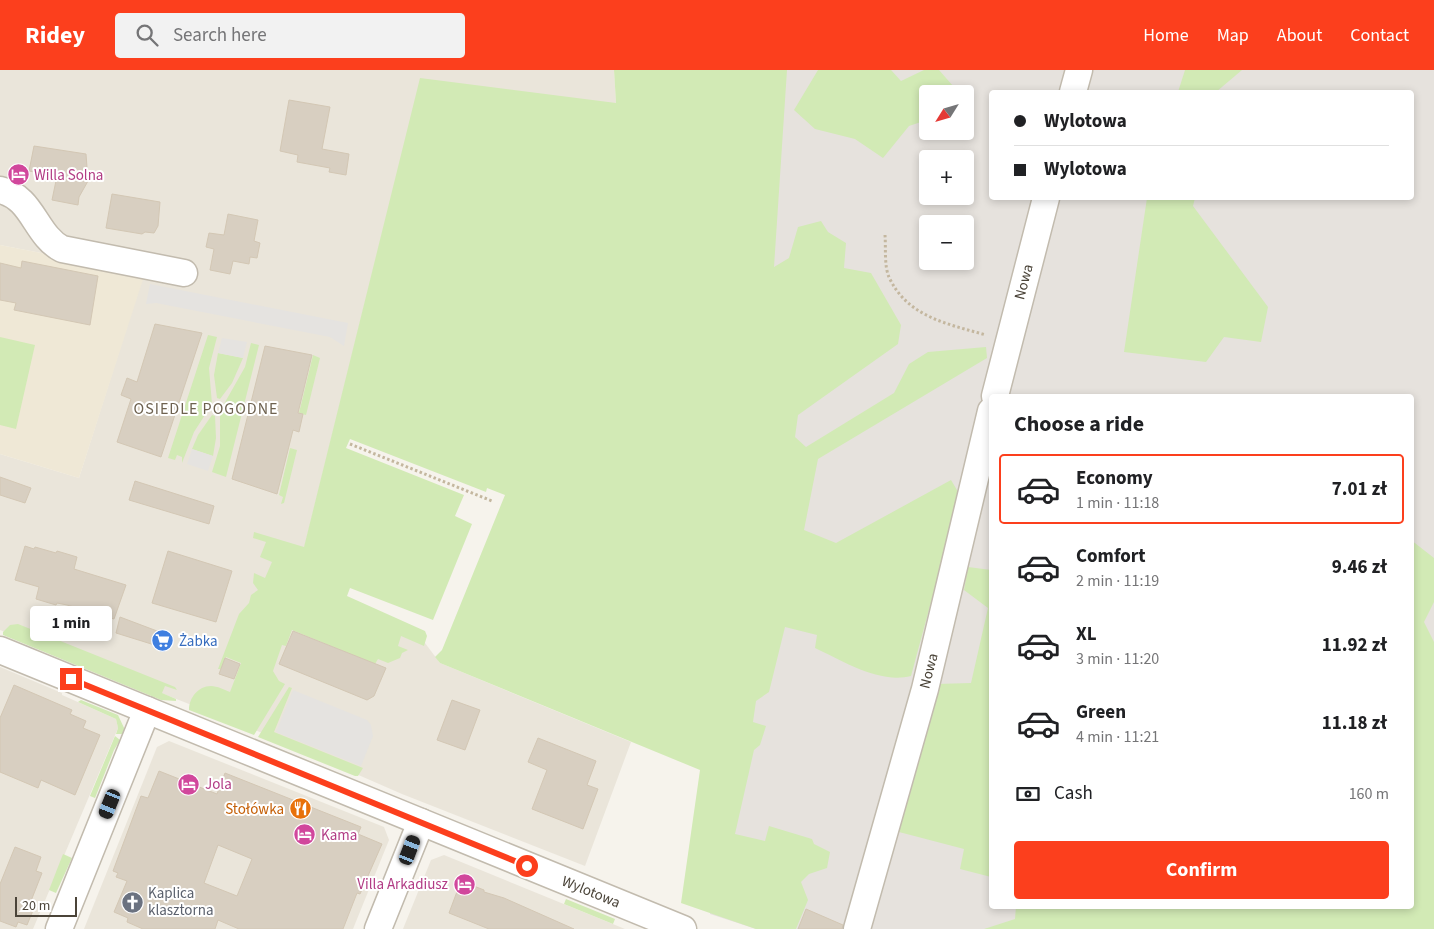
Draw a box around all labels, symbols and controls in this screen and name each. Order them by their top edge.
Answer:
search box [115,13,465,58]
text: Ridey [25,18,85,53]
icon: search [133,21,161,49]
text: Search here [173,22,267,49]
text: Home [1143,23,1189,48]
text: Map [1217,23,1249,48]
text: About [1277,23,1322,48]
text: Contact [1350,23,1409,48]
north arrow [919,85,974,140]
map controls [919,85,974,270]
text: Wylotowa [1044,108,1127,135]
button: + [919,150,974,205]
text: Wylotowa [1044,156,1127,183]
hotel icon: Willa Solna [6,163,30,187]
place label: Willa Solna [34,165,103,186]
button: − [919,215,974,270]
street label: Nowa [1009,262,1039,302]
district label: OSIEDLE POGODNE [134,398,278,420]
text: Choose a ride [1014,408,1144,440]
text: Economy [1076,465,1153,492]
icon: car [1016,467,1061,512]
text: 7.01 zł [1332,476,1387,503]
text: 1 min · 11:18 [1076,492,1159,514]
text: Comfort [1076,543,1146,570]
icon: car [1016,545,1061,590]
text: 9.46 zł [1332,554,1387,581]
text: 2 min · 11:19 [1076,570,1159,592]
callout: 1 min [30,606,112,642]
text: 1 min [52,612,90,634]
text: XL [1076,621,1097,648]
icon: car [1016,623,1061,668]
supermarket icon: Żabka [151,629,175,653]
place label: Żabka [179,631,218,652]
text: 11.92 zł [1322,632,1387,659]
text: 3 min · 11:20 [1076,648,1159,670]
street label: Nowa [914,651,944,691]
route end [60,668,82,690]
text: Green [1076,699,1126,726]
icon: car [1016,701,1061,746]
text: 11.18 zł [1322,710,1387,737]
text: 4 min · 11:21 [1076,726,1159,748]
hotel icon: Jola [177,772,201,796]
place label: Jola [205,774,232,795]
icon: cash [1014,780,1042,808]
text: Cash [1054,780,1093,807]
text: 160 m [1349,783,1389,805]
car [97,787,122,821]
restaurant icon: Stołówka [288,797,312,821]
place label: Stołówka [225,799,284,820]
hotel icon: Kama [293,823,317,847]
place label: Kama [321,825,357,846]
car [397,833,422,867]
button: Confirm [1014,841,1389,899]
route start [516,855,538,877]
street label: Wylotowa [558,871,624,913]
hotel icon: Villa Arkadiusz [452,872,476,896]
place label: Villa Arkadiusz [357,874,448,895]
place label: Kaplica klasztorna [148,883,213,921]
church icon: Kaplica klasztorna [120,890,144,914]
scale bar [15,894,78,917]
text: 20 m [22,896,50,916]

